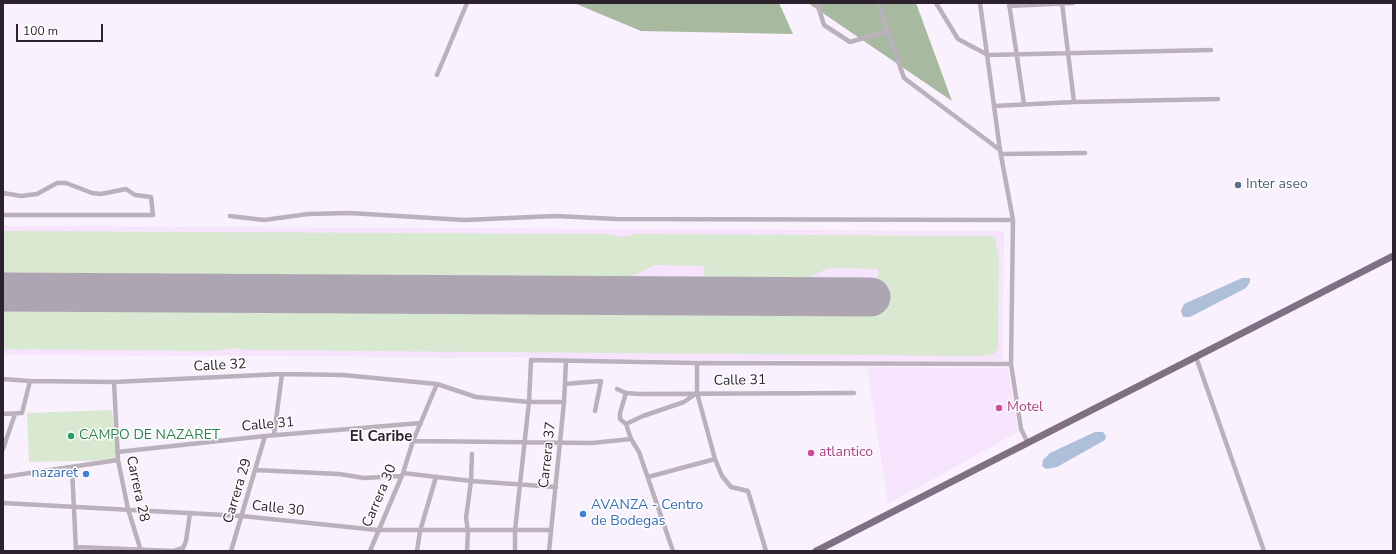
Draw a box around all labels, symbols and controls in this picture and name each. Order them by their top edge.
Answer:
scale bar [18,16,105,42]
text: 100 m [23,23,58,39]
place label: Inter aseo [1246,177,1308,193]
marker: Inter aseo [1233,180,1243,190]
street label: Calle 32 [193,356,247,376]
street label: Calle 31 [714,372,766,390]
place label: Motel [1007,400,1043,416]
marker: Motel [994,403,1004,413]
street label: Calle 31 [241,414,295,436]
street label: Carrera 37 [536,421,560,489]
place label: CAMPO DE NAZARET [79,428,220,444]
district label: El Caribe [350,428,412,446]
marker: CAMPO DE NAZARET [66,431,76,441]
place label: atlantico [819,445,873,461]
marker: atlantico [806,448,816,458]
street label: Carrera 28 [122,455,152,523]
street label: Carrera 29 [220,457,256,525]
street label: Carrera 30 [359,462,401,530]
place label: nazaret [32,466,78,482]
marker: nazaret [81,469,91,479]
street label: Calle 30 [251,498,305,520]
place label: AVANZA - Centro de Bodegas [591,498,703,530]
marker: AVANZA - Centro de Bodegas [578,509,588,519]

